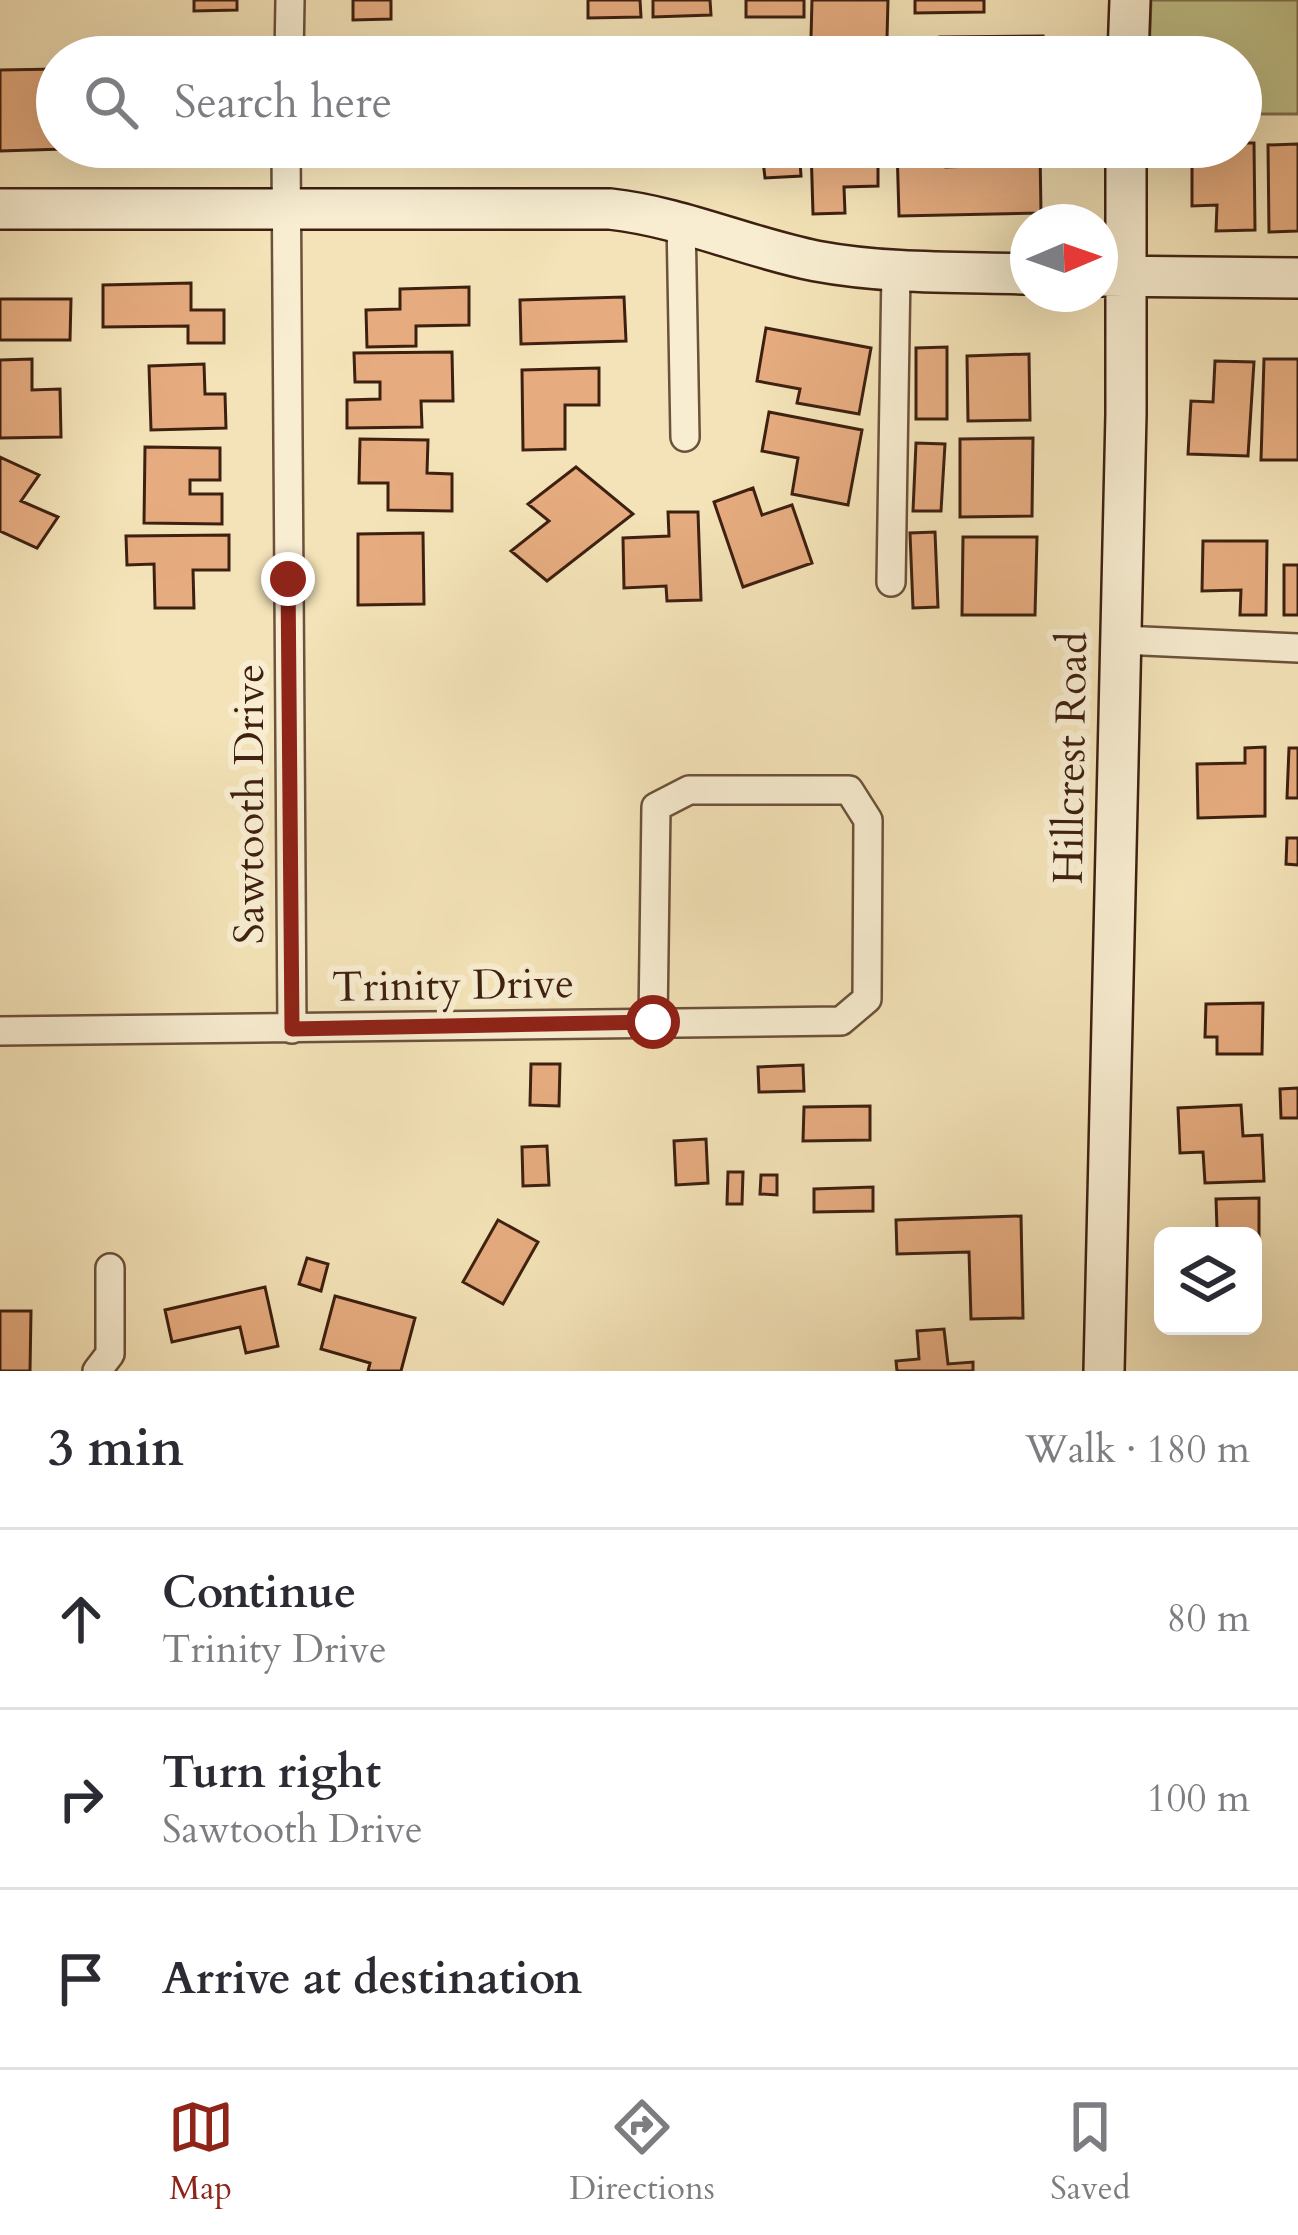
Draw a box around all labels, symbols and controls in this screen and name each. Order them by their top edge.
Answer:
search box [36,36,1262,168]
icon: search [78,69,144,135]
text: Search here [174,72,392,133]
north arrow [1010,204,1118,312]
route end [261,552,315,606]
street label: Hillcrest Road [1040,631,1101,885]
street label: Sawtooth Drive [221,664,278,944]
street label: Trinity Drive [332,955,574,1016]
route start [626,995,680,1049]
map controls [1154,1227,1262,1335]
button: layers [1154,1227,1262,1335]
text: 3 min [48,1414,184,1484]
text: Walk · 180 m [1025,1423,1250,1476]
text: Continue [162,1562,356,1623]
icon: ahead [48,1586,114,1652]
text: 80 m [1167,1592,1250,1645]
text: Trinity Drive [162,1623,387,1676]
text: Turn right [162,1742,381,1803]
icon: right [48,1766,114,1832]
text: 100 m [1147,1772,1250,1825]
text: Sawtooth Drive [162,1803,423,1856]
icon: arrive [48,1946,114,2012]
text: Arrive at destination [162,1948,582,2009]
tab: Map [168,2094,234,2211]
tab: Directions [569,2094,715,2211]
tab: Saved [1050,2094,1130,2211]

